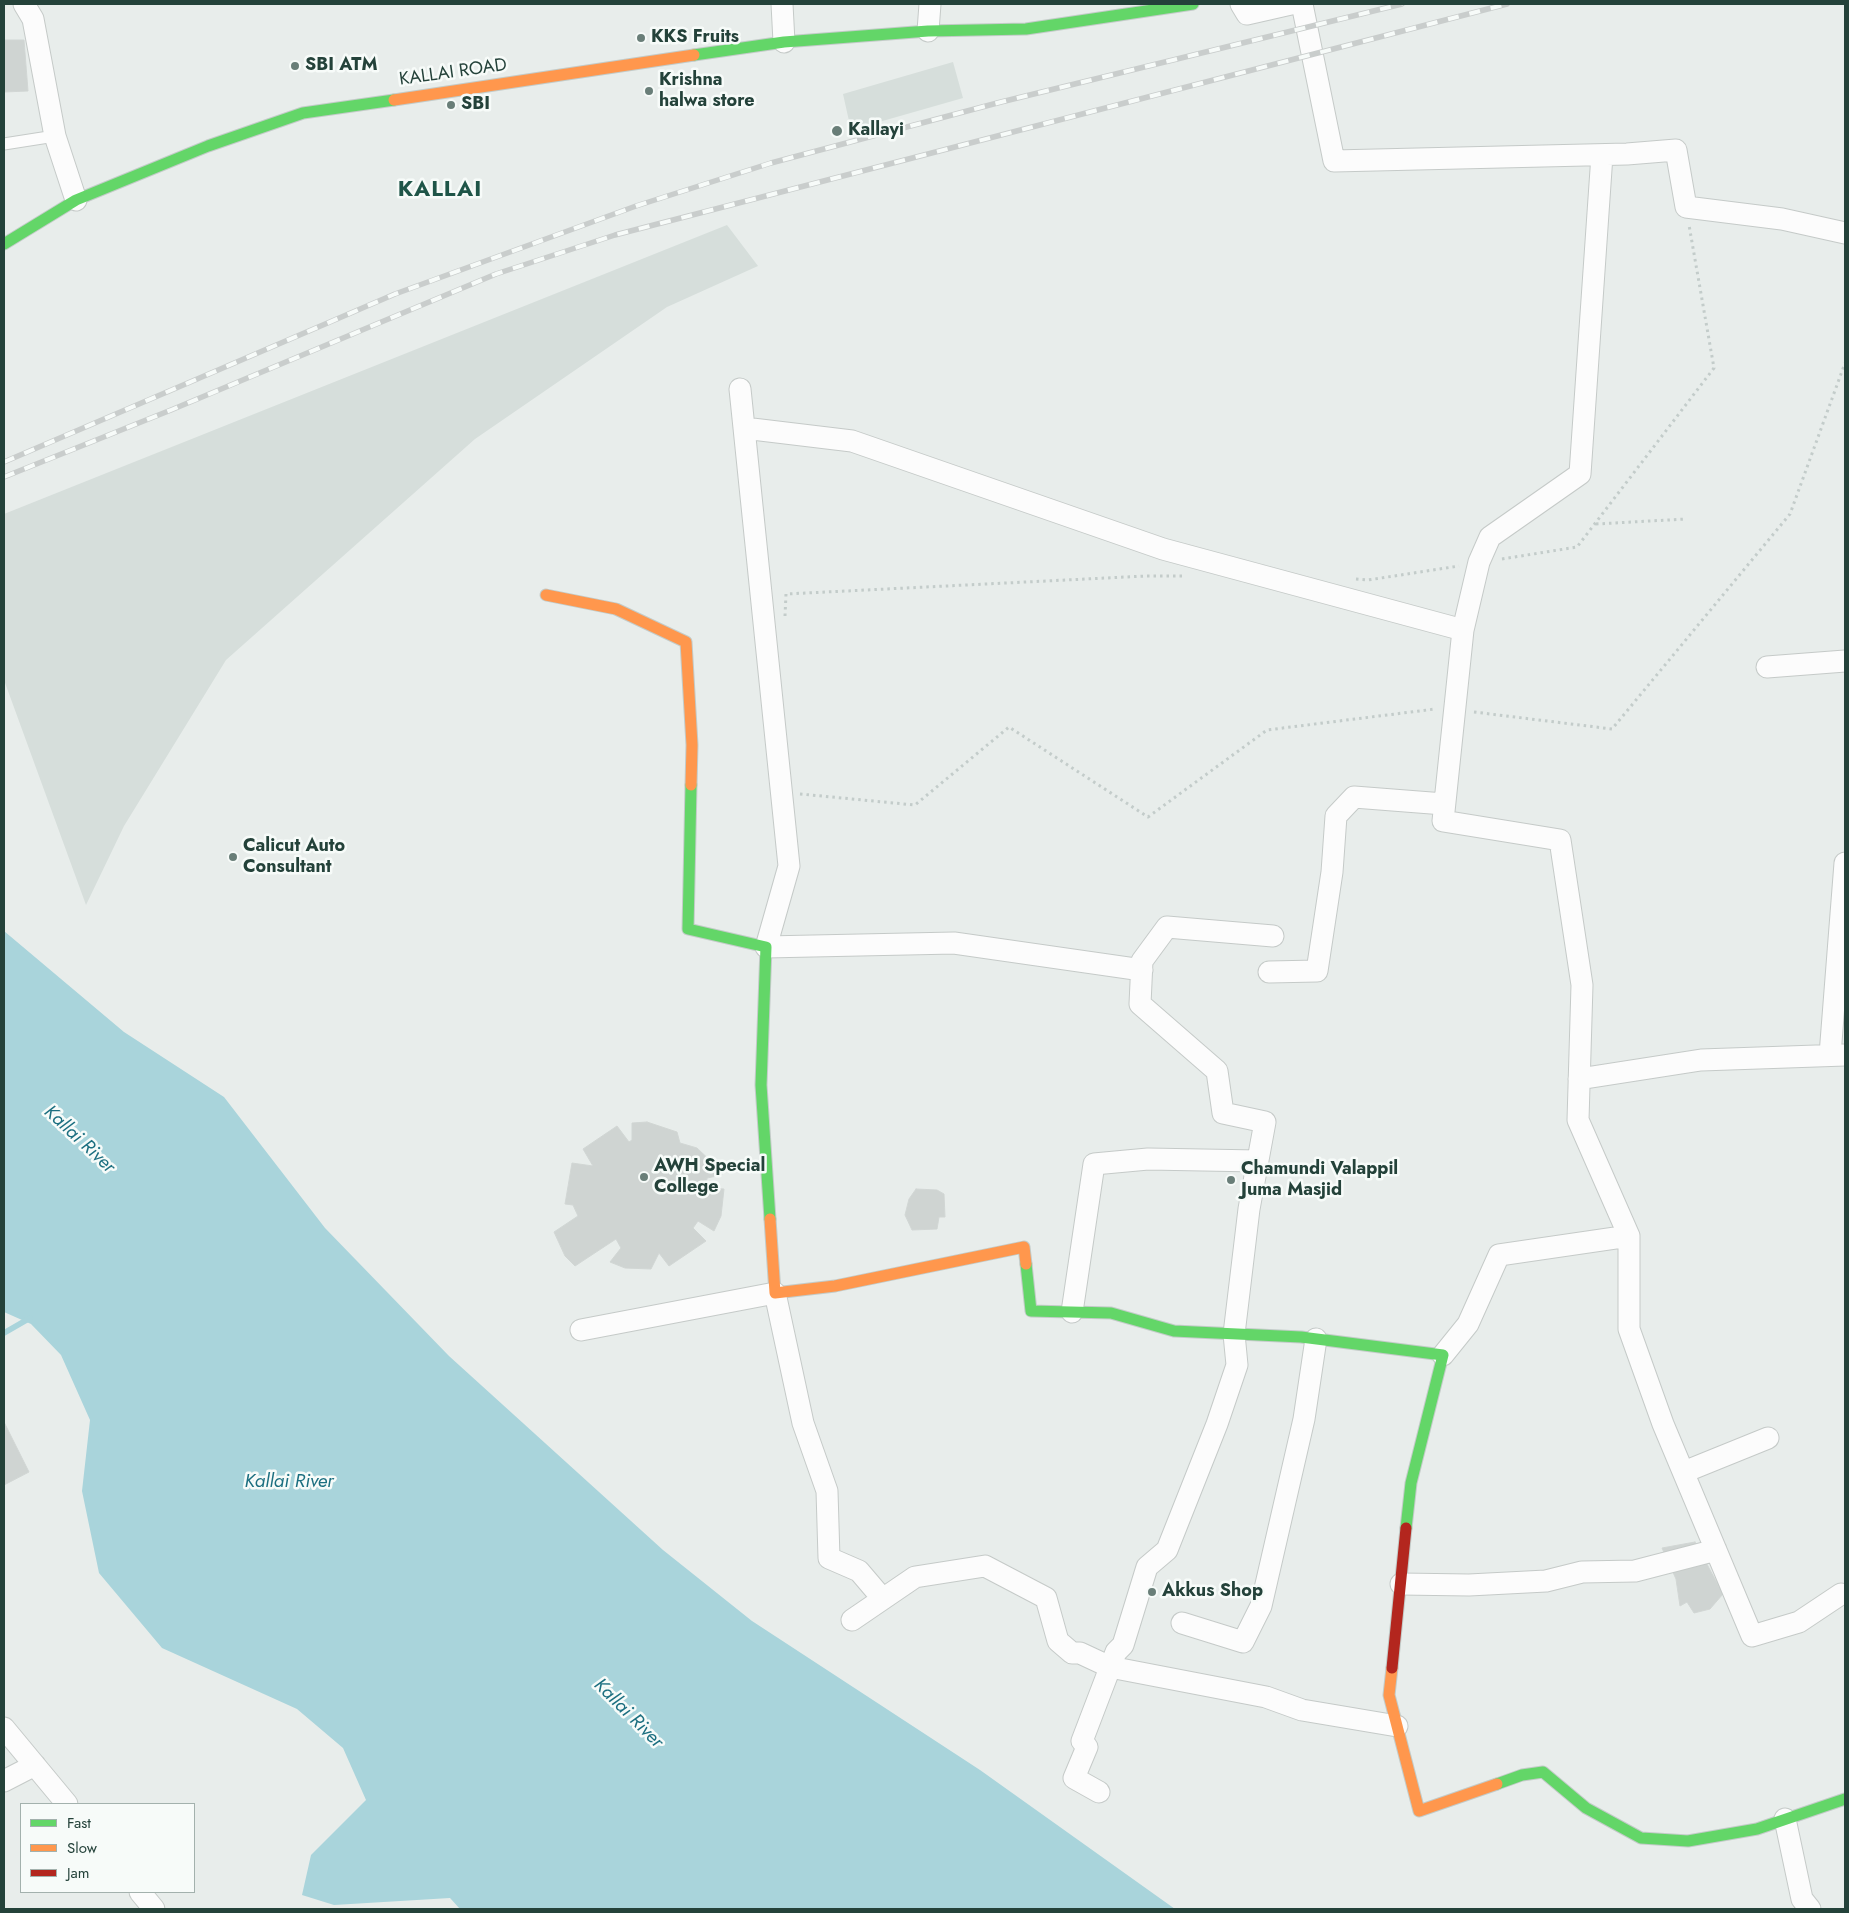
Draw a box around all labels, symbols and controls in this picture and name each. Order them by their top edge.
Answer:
place label: KKS Fruits [651,27,739,49]
marker: KKS Fruits [635,32,647,44]
place label: SBI ATM [305,55,377,77]
street label: KALLAI ROAD [398,55,508,91]
marker: SBI ATM [289,60,301,72]
place label: Krishna halwa store [659,70,755,112]
marker: Krishna halwa store [643,85,655,97]
place label: SBI [461,94,490,116]
marker: SBI [445,99,457,111]
place label: Kallayi [848,120,904,142]
marker: Kallayi [830,124,844,138]
district label: KALLAI [397,178,483,204]
place label: Calicut Auto Consultant [243,836,345,879]
marker: Calicut Auto Consultant [227,851,239,863]
water label: Kallai River [39,1101,119,1179]
place label: AWH Special College [654,1156,765,1198]
place label: Chamundi Valappil Juma Masjid [1241,1159,1398,1202]
marker: AWH Special College [638,1171,650,1183]
marker: Chamundi Valappil Juma Masjid [1225,1174,1237,1186]
water label: Kallai River [244,1471,334,1493]
place label: Akkus Shop [1162,1581,1263,1603]
marker: Akkus Shop [1146,1586,1158,1598]
water label: Kallai River [588,1674,668,1754]
legend [20,1803,195,1893]
text: Fast [67,1812,91,1834]
text: Slow [67,1837,97,1859]
text: Jam [67,1862,90,1884]

